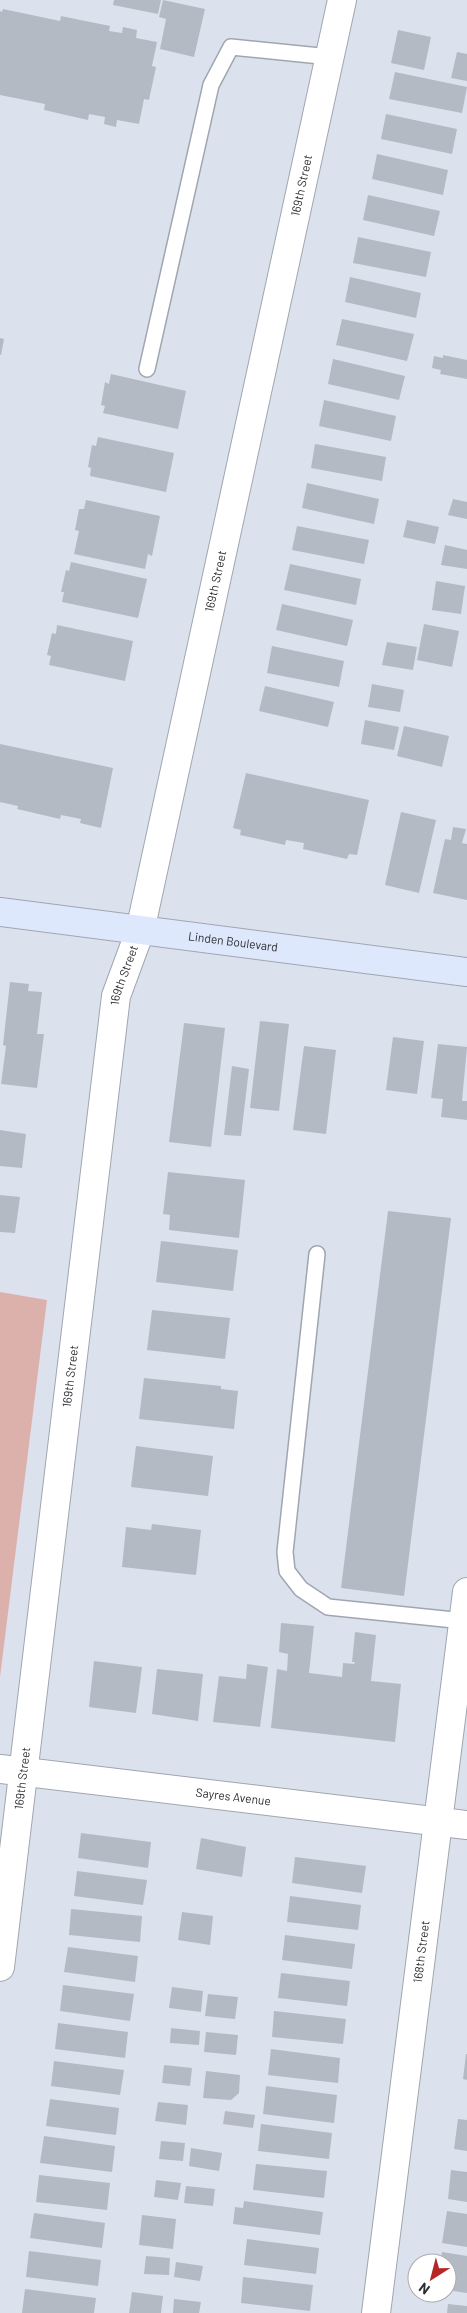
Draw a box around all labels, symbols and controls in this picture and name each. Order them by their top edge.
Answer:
street label: 169th Street [287,153,314,217]
street label: 169th Street [201,549,228,613]
street label: Linden Boulevard [188,928,279,954]
street label: 169th Street [107,943,140,1006]
street label: 169th Street [59,1344,80,1408]
street label: 169th Street [11,1746,32,1810]
street label: Sayres Avenue [195,1785,272,1807]
street label: 168th Street [410,1920,431,1984]
north arrow [407,2253,457,2303]
text: N [415,2279,433,2299]

